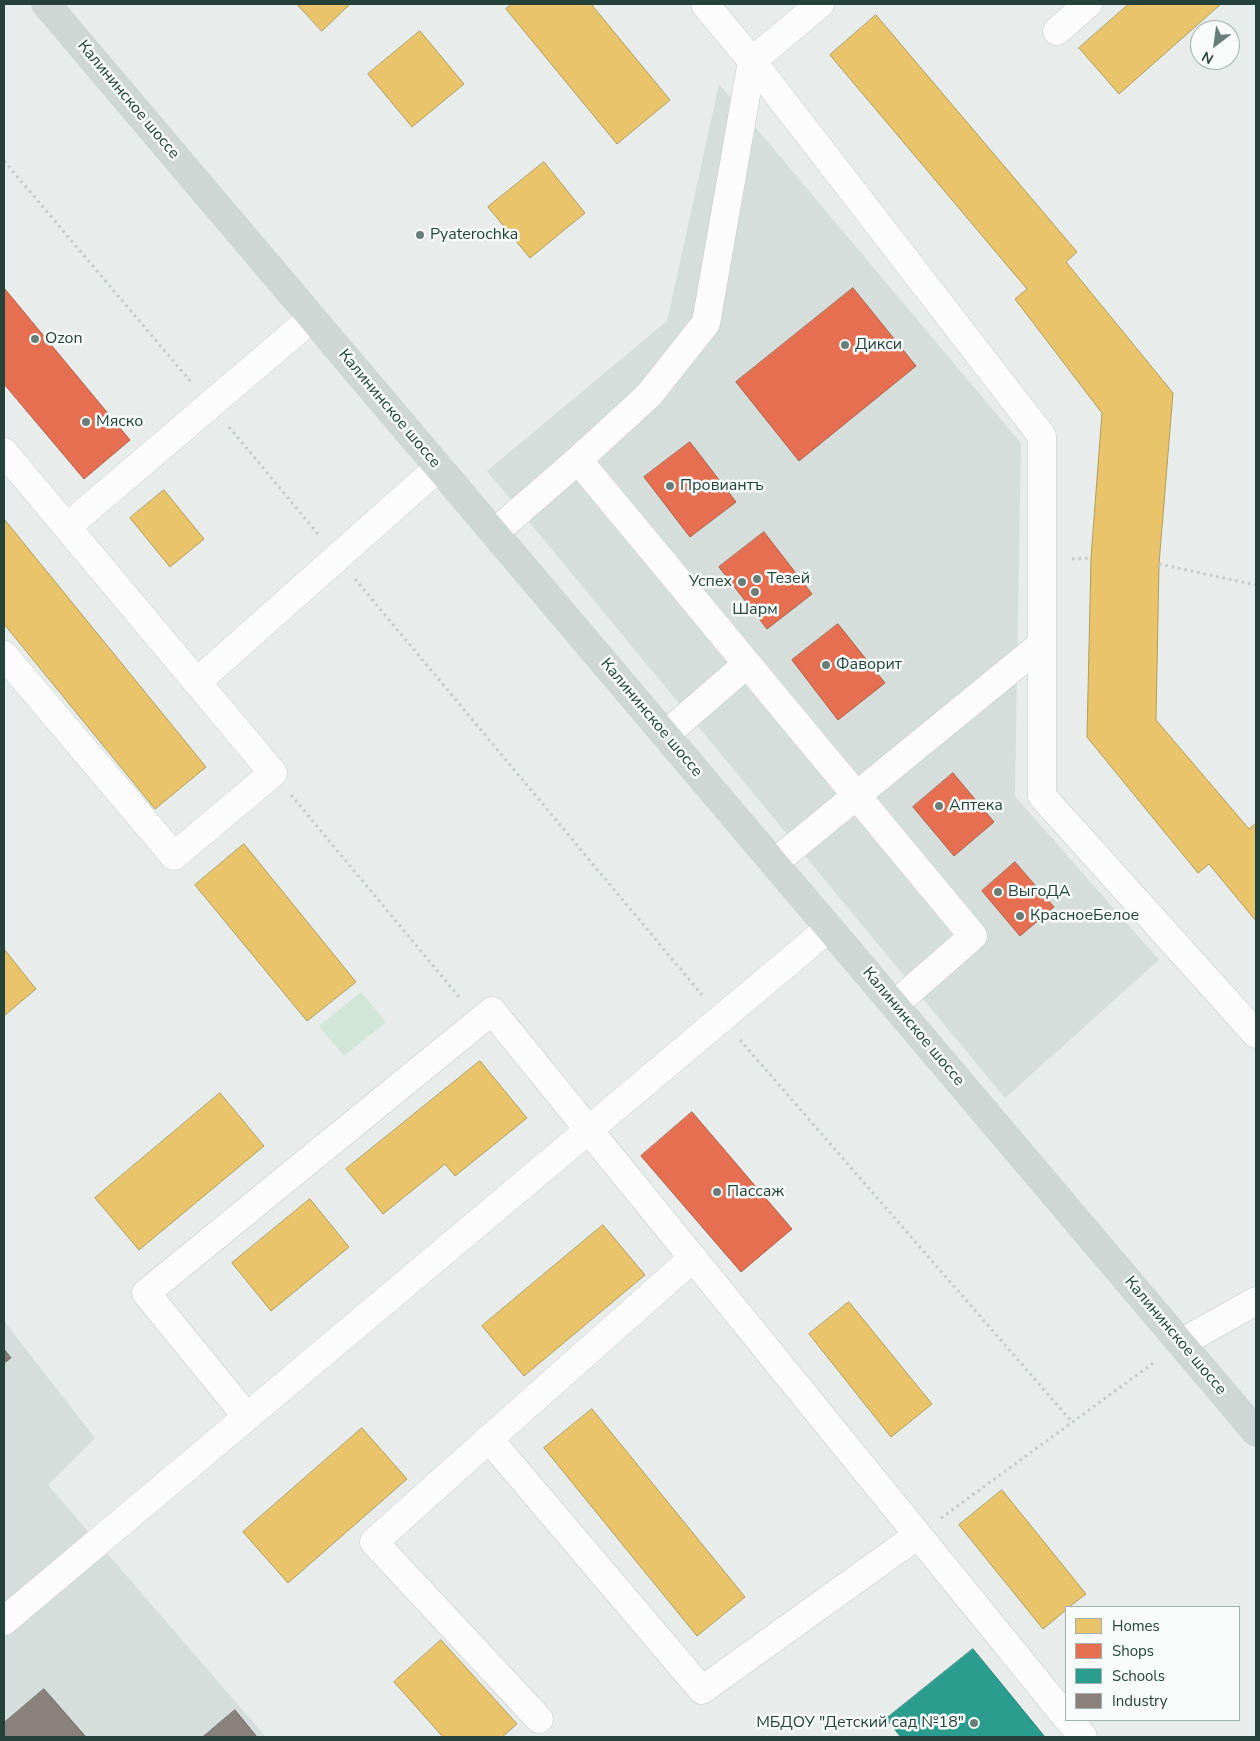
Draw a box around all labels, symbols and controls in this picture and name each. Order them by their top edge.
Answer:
north arrow [1190,20,1240,70]
street label: Калининское шоссе [73,37,183,163]
text: N [1198,47,1217,68]
place label: Pyaterochka [430,225,518,245]
marker: Pyaterochka [414,229,426,241]
place label: Ozon [45,329,83,349]
marker: Ozon [29,333,41,345]
place label: Дикси [855,335,902,355]
marker: Дикси [839,339,851,351]
street label: Калининское шоссе [334,346,444,472]
place label: Мяско [96,412,143,432]
marker: Мяско [80,416,92,428]
place label: Провиантъ [680,476,764,496]
marker: Провиантъ [664,480,676,492]
place label: Тезей [767,569,810,589]
place label: Успех [689,572,732,592]
marker: Тезей [751,573,763,585]
marker: Успех [736,576,748,588]
marker: Шарм [749,586,761,598]
place label: Шарм [732,600,778,620]
street label: Калининское шоссе [596,655,706,781]
place label: Фаворит [836,655,902,675]
marker: Фаворит [820,659,832,671]
place label: Аптека [949,796,1003,816]
marker: Аптека [933,800,945,812]
place label: ВыгоДА [1008,882,1070,902]
marker: ВыгоДА [992,886,1004,898]
place label: КрасноеБелое [1030,906,1139,926]
marker: КрасноеБелое [1014,910,1026,922]
street label: Калининское шоссе [858,964,968,1090]
place label: Пассаж [727,1182,784,1202]
marker: Пассаж [711,1186,723,1198]
street label: Калининское шоссе [1120,1273,1230,1399]
legend [1065,1606,1240,1721]
text: Homes [1112,1616,1160,1636]
text: Shops [1112,1641,1154,1661]
text: Schools [1112,1666,1165,1686]
text: Industry [1112,1691,1167,1711]
place label: МБДОУ "Детский сад №18" [756,1713,964,1733]
marker: МБДОУ "Детский сад №18" [968,1717,980,1729]

